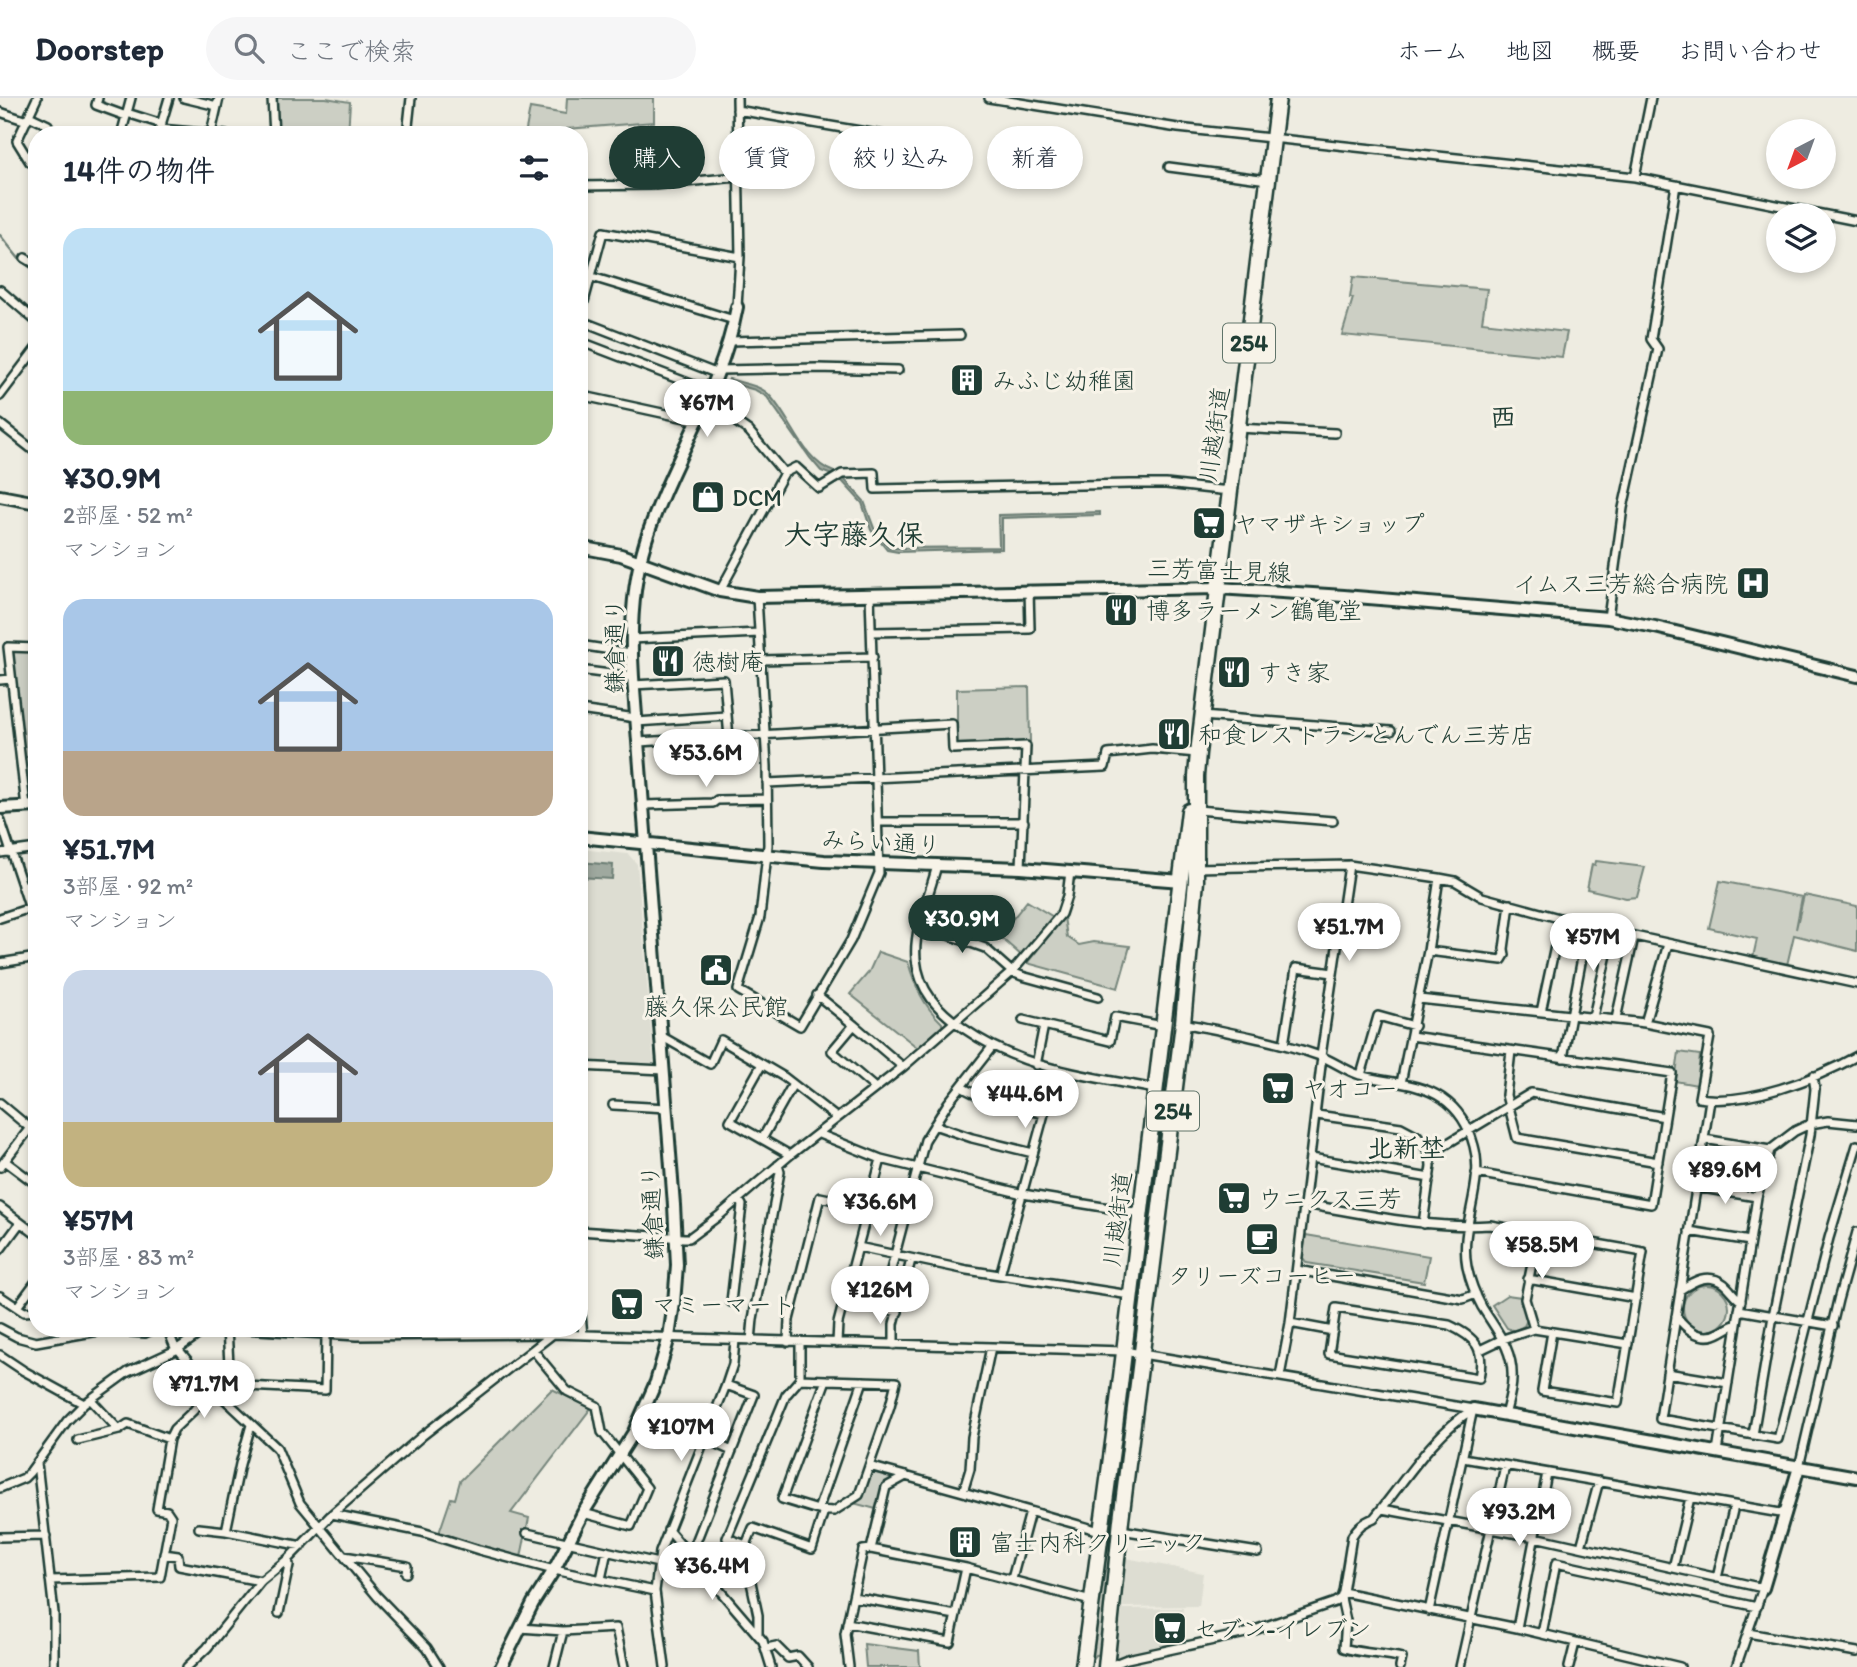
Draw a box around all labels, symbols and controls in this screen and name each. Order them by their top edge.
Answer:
search box [206,17,696,80]
text: Doorstep [35,29,164,68]
icon: search [230,29,268,67]
text: ここで検索 [286,35,416,67]
text: ホーム [1397,36,1468,65]
text: 地図 [1506,36,1554,65]
text: 概要 [1592,36,1640,65]
text: お問い合わせ [1678,36,1822,65]
north arrow [1766,119,1836,189]
map controls [1766,119,1836,273]
chip: 購入 [609,126,705,189]
chip: 賃貸 [719,126,815,189]
chip: 絞り込み [829,126,973,189]
chip: 新着 [987,126,1083,189]
icon: filters [515,149,553,187]
text: 14件の物件 [63,152,215,189]
button: layers [1766,203,1836,273]
icon: home [245,273,371,399]
road number: 254 [1223,324,1275,362]
building icon: みふじ幼稚園 [948,361,986,399]
place label: みふじ幼稚園 [992,366,1136,395]
pin: ¥67M [666,380,748,439]
street label: 川越街道 [1193,384,1235,484]
text: ¥67M [680,388,734,416]
district label: 西 [1490,401,1516,433]
text: ¥30.9M [63,459,161,496]
shop icon: DCM [689,478,727,516]
place label: DCM [732,483,782,512]
text: 2部屋 · 52 m² [63,501,193,529]
supermarket icon: ヤマザキショップ [1190,504,1228,542]
place label: ヤマザキショップ [1234,509,1425,538]
district label: 大字藤久保 [784,517,924,551]
text: マンション [63,535,177,563]
street label: 三芳富士見線 [1147,553,1291,587]
hospital icon: イムス三芳総合病院 [1734,564,1772,602]
place label: イムス三芳総合病院 [1513,569,1728,598]
restaurant icon: 博多ラーメン鶴亀堂 [1102,591,1140,629]
place label: 博多ラーメン鶴亀堂 [1146,596,1362,625]
street label: 鎌倉通り [600,598,629,694]
restaurant icon: 徳樹庵 [649,642,687,680]
icon: home [245,644,371,770]
place label: 徳樹庵 [692,647,764,676]
restaurant icon: すき家 [1215,653,1253,691]
place label: すき家 [1258,658,1330,687]
restaurant icon: 和食レストランとんでん三芳店 [1155,715,1193,753]
place label: 和食レストランとんでん三芳店 [1198,720,1535,749]
pin: ¥53.6M [649,730,763,789]
text: ¥53.6M [669,738,743,766]
street label: みらい通り [820,824,942,860]
text: ¥51.7M [63,830,155,867]
text: 3部屋 · 92 m² [63,872,193,900]
pin: ¥30.9M [905,896,1019,955]
text: ¥30.9M [924,904,1000,932]
pin: ¥51.7M [1292,904,1406,963]
text: マンション [63,906,177,934]
text: ¥51.7M [1314,912,1384,940]
pin: ¥57M [1552,914,1634,973]
text: ¥57M [1566,922,1620,950]
public building icon: 藤久保公民館 [697,951,735,989]
place label: 藤久保公民館 [644,992,788,1021]
icon: home [245,1015,371,1141]
supermarket icon: ヤオコー [1259,1069,1297,1107]
pin: ¥44.6M [968,1070,1082,1130]
place label: ヤオコー [1302,1074,1398,1103]
text: ¥44.6M [987,1079,1063,1107]
road number: 254 [1147,1092,1199,1130]
district label: 北新埜 [1367,1132,1445,1164]
pin: ¥89.6M [1668,1146,1782,1206]
text: ¥89.6M [1688,1155,1762,1183]
street label: 鎌倉通り [635,1163,669,1261]
street label: 川越街道 [1097,1170,1137,1268]
pin: ¥36.6M [823,1178,937,1238]
supermarket icon: ウニクス三芳 [1215,1179,1253,1217]
place label: ウニクス三芳 [1258,1184,1402,1213]
text: ¥36.6M [843,1187,917,1215]
text: ¥57M [63,1201,134,1238]
cafe icon: タリーズコーヒー [1243,1220,1281,1258]
pin: ¥58.5M [1485,1222,1599,1281]
text: ¥58.5M [1505,1230,1579,1258]
text: 3部屋 · 83 m² [63,1243,194,1271]
place label: タリーズコーヒー [1168,1261,1356,1290]
pin: ¥126M [831,1266,929,1326]
text: ¥126M [847,1275,913,1303]
text: マンション [63,1277,177,1305]
supermarket icon: マミーマート [608,1285,646,1323]
place label: マミーマート [652,1290,796,1319]
pin: ¥71.7M [147,1360,261,1420]
text: ¥71.7M [169,1369,239,1397]
pin: ¥107M [632,1404,730,1463]
text: ¥107M [647,1412,715,1440]
pin: ¥93.2M [1462,1488,1576,1548]
text: ¥93.2M [1482,1497,1556,1525]
building icon: 富士内科クリニック [946,1523,984,1561]
place label: 富士内科クリニック [990,1528,1206,1557]
pin: ¥36.4M [655,1542,769,1602]
text: ¥36.4M [674,1551,750,1579]
supermarket icon: セブン-イレブン [1151,1609,1189,1647]
place label: セブン-イレブン [1194,1614,1372,1643]

